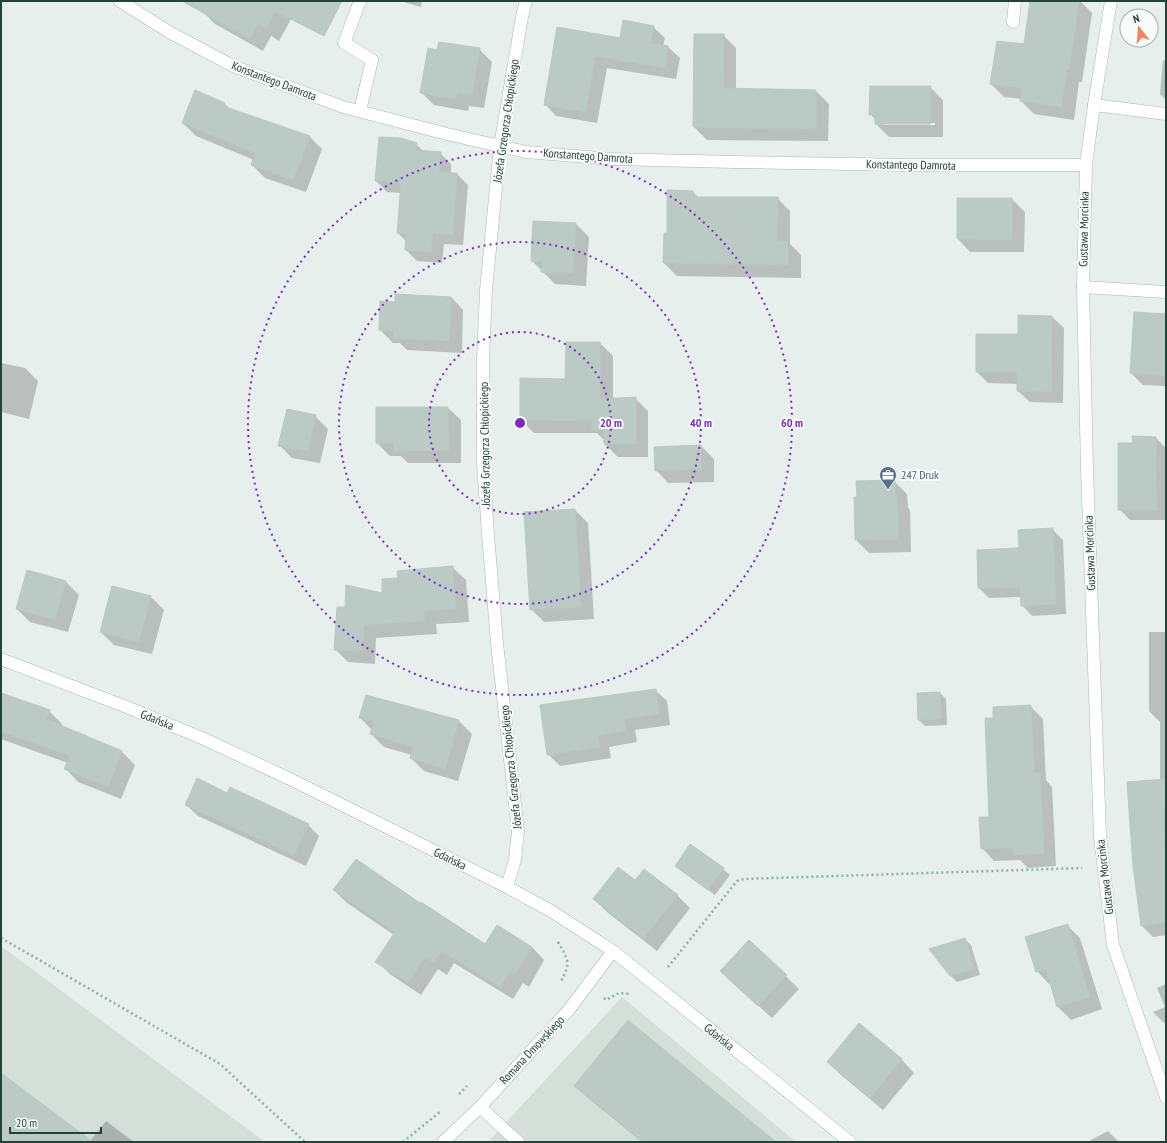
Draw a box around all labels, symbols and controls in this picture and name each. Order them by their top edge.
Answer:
north arrow [1119,8,1159,48]
text: N [1131,11,1141,26]
street label: Konstantego Damrota [230,57,319,104]
street label: Józefa Grzegorza Chłopickiego [489,58,522,185]
street label: Konstantego Damrota [543,145,634,166]
street label: Konstantego Damrota [866,156,956,173]
street label: Gustawa Morcinka [1075,191,1092,267]
street label: Józefa Grzegorza Chłopickiego [476,382,493,507]
text: 20 m [600,415,622,430]
text: 40 m [690,415,712,430]
text: 60 m [781,415,803,430]
centre of rings [513,416,527,430]
office icon: 247 Druk [878,465,898,490]
place label: 247 Druk [901,467,939,482]
street label: Gustawa Morcinka [1081,515,1098,591]
street label: Józefa Grzegorza Chłopickiego [497,704,525,831]
street label: Gdańska [138,706,176,733]
street label: Gustawa Morcinka [1092,839,1117,915]
street label: Gdańska [431,844,469,873]
street label: Romana Dmowskiego [496,1012,567,1087]
street label: Gdańska [701,1020,738,1053]
scale bar [10,1109,101,1135]
text: 20 m [16,1115,37,1130]

